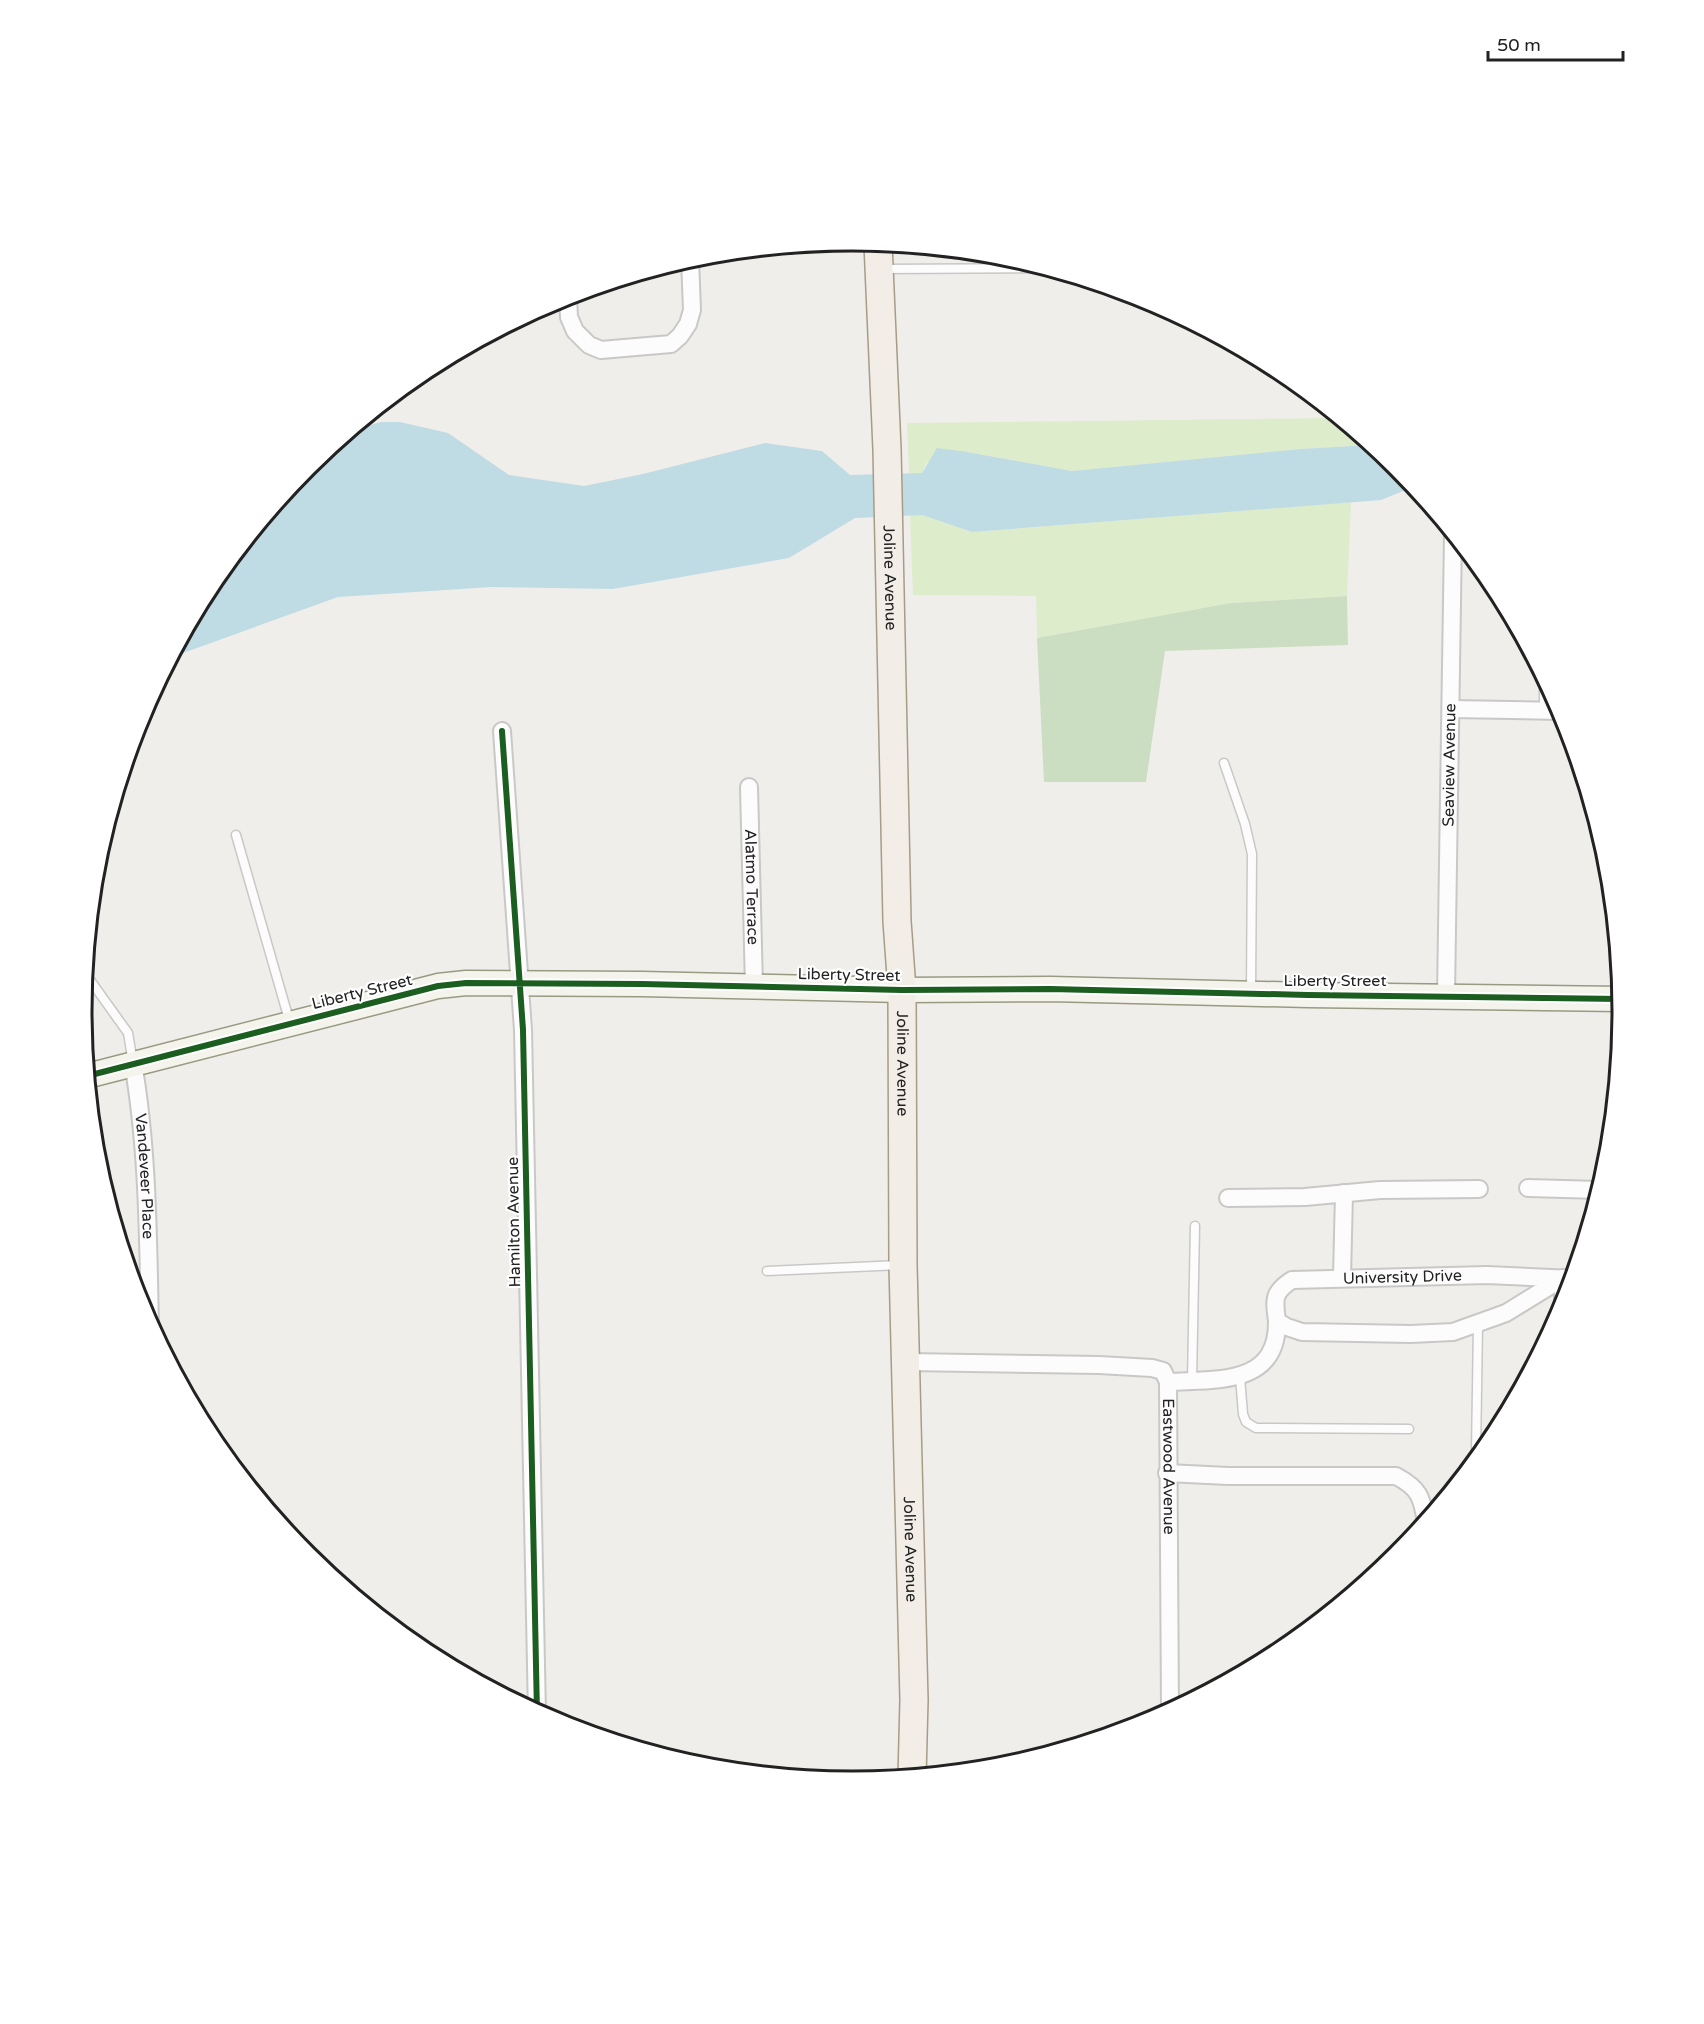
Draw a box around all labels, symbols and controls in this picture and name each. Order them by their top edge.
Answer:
scale bar [1488,24,1623,62]
text: 50 m [1497,34,1541,56]
street label: Joline Avenue [879,525,901,631]
street label: Seaview Avenue [1439,703,1460,827]
street label: Alatmo Terrace [740,829,763,945]
street label: Liberty Street [797,964,901,986]
street label: Liberty Street [310,970,414,1014]
street label: Liberty Street [1284,971,1387,991]
street label: Joline Avenue [892,1011,912,1116]
street label: Vandeveer Place [130,1112,158,1240]
street label: Hamilton Avenue [503,1157,525,1287]
street label: University Drive [1343,1266,1462,1289]
street label: Eastwood Avenue [1158,1398,1179,1535]
street label: Joline Avenue [899,1496,922,1602]

